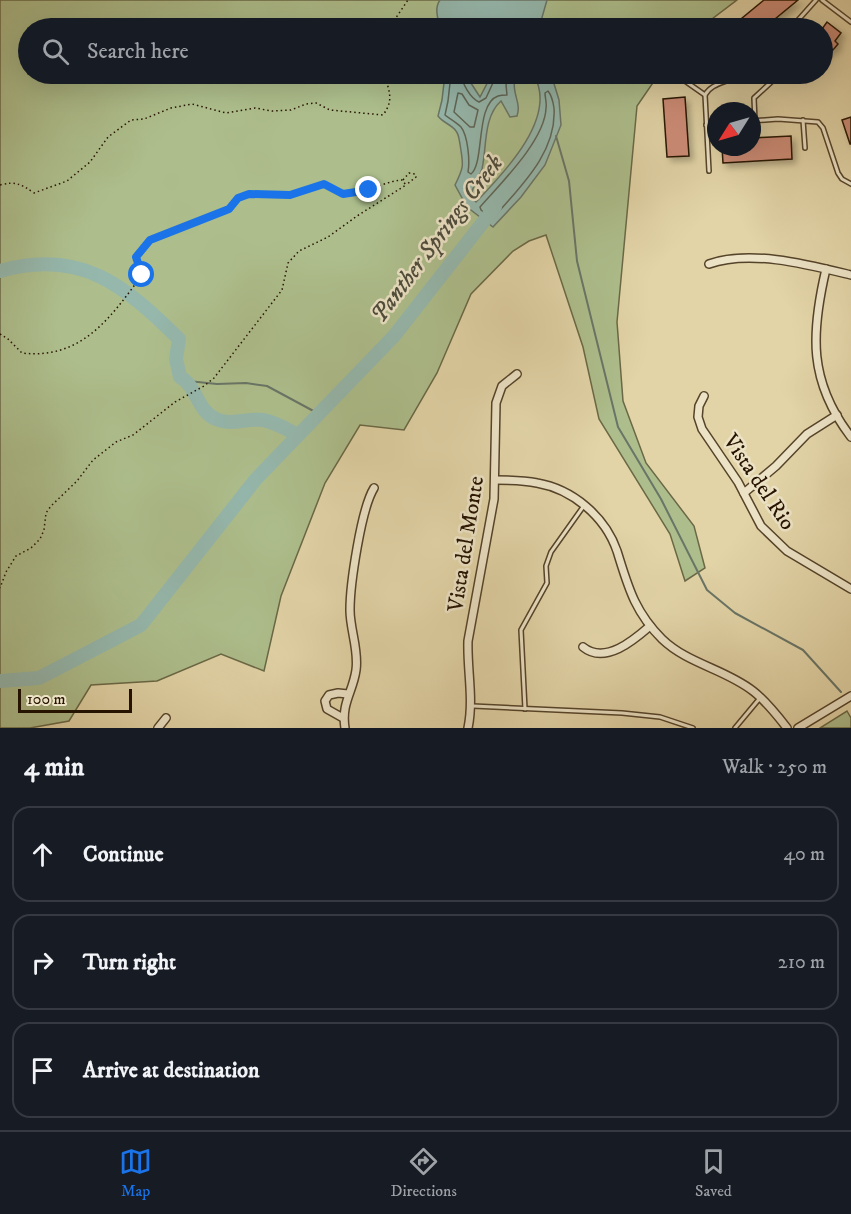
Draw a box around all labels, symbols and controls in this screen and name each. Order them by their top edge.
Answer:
search box [18,18,833,84]
icon: search [39,35,72,68]
text: Search here [87,38,189,65]
north arrow [707,102,761,156]
water label: Panther Springs Creek [364,149,510,329]
route end [355,176,381,202]
route start [128,261,154,287]
street label: Vista del Rio [716,428,801,535]
street label: Vista del Monte [442,474,490,615]
scale bar [18,686,132,714]
text: 100 m [27,689,66,709]
text: 4 min [24,751,84,784]
text: Walk · 250 m [722,755,827,780]
icon: ahead [26,838,59,871]
text: Continue [83,841,164,868]
text: 40 m [783,842,825,867]
icon: right [26,946,59,979]
text: Turn right [83,949,176,976]
text: 210 m [778,950,825,975]
icon: arrive [26,1054,59,1087]
text: Arrive at destination [83,1057,260,1084]
tab: Map [119,1145,152,1201]
tab: Directions [390,1145,457,1201]
tab: Saved [695,1145,732,1201]

